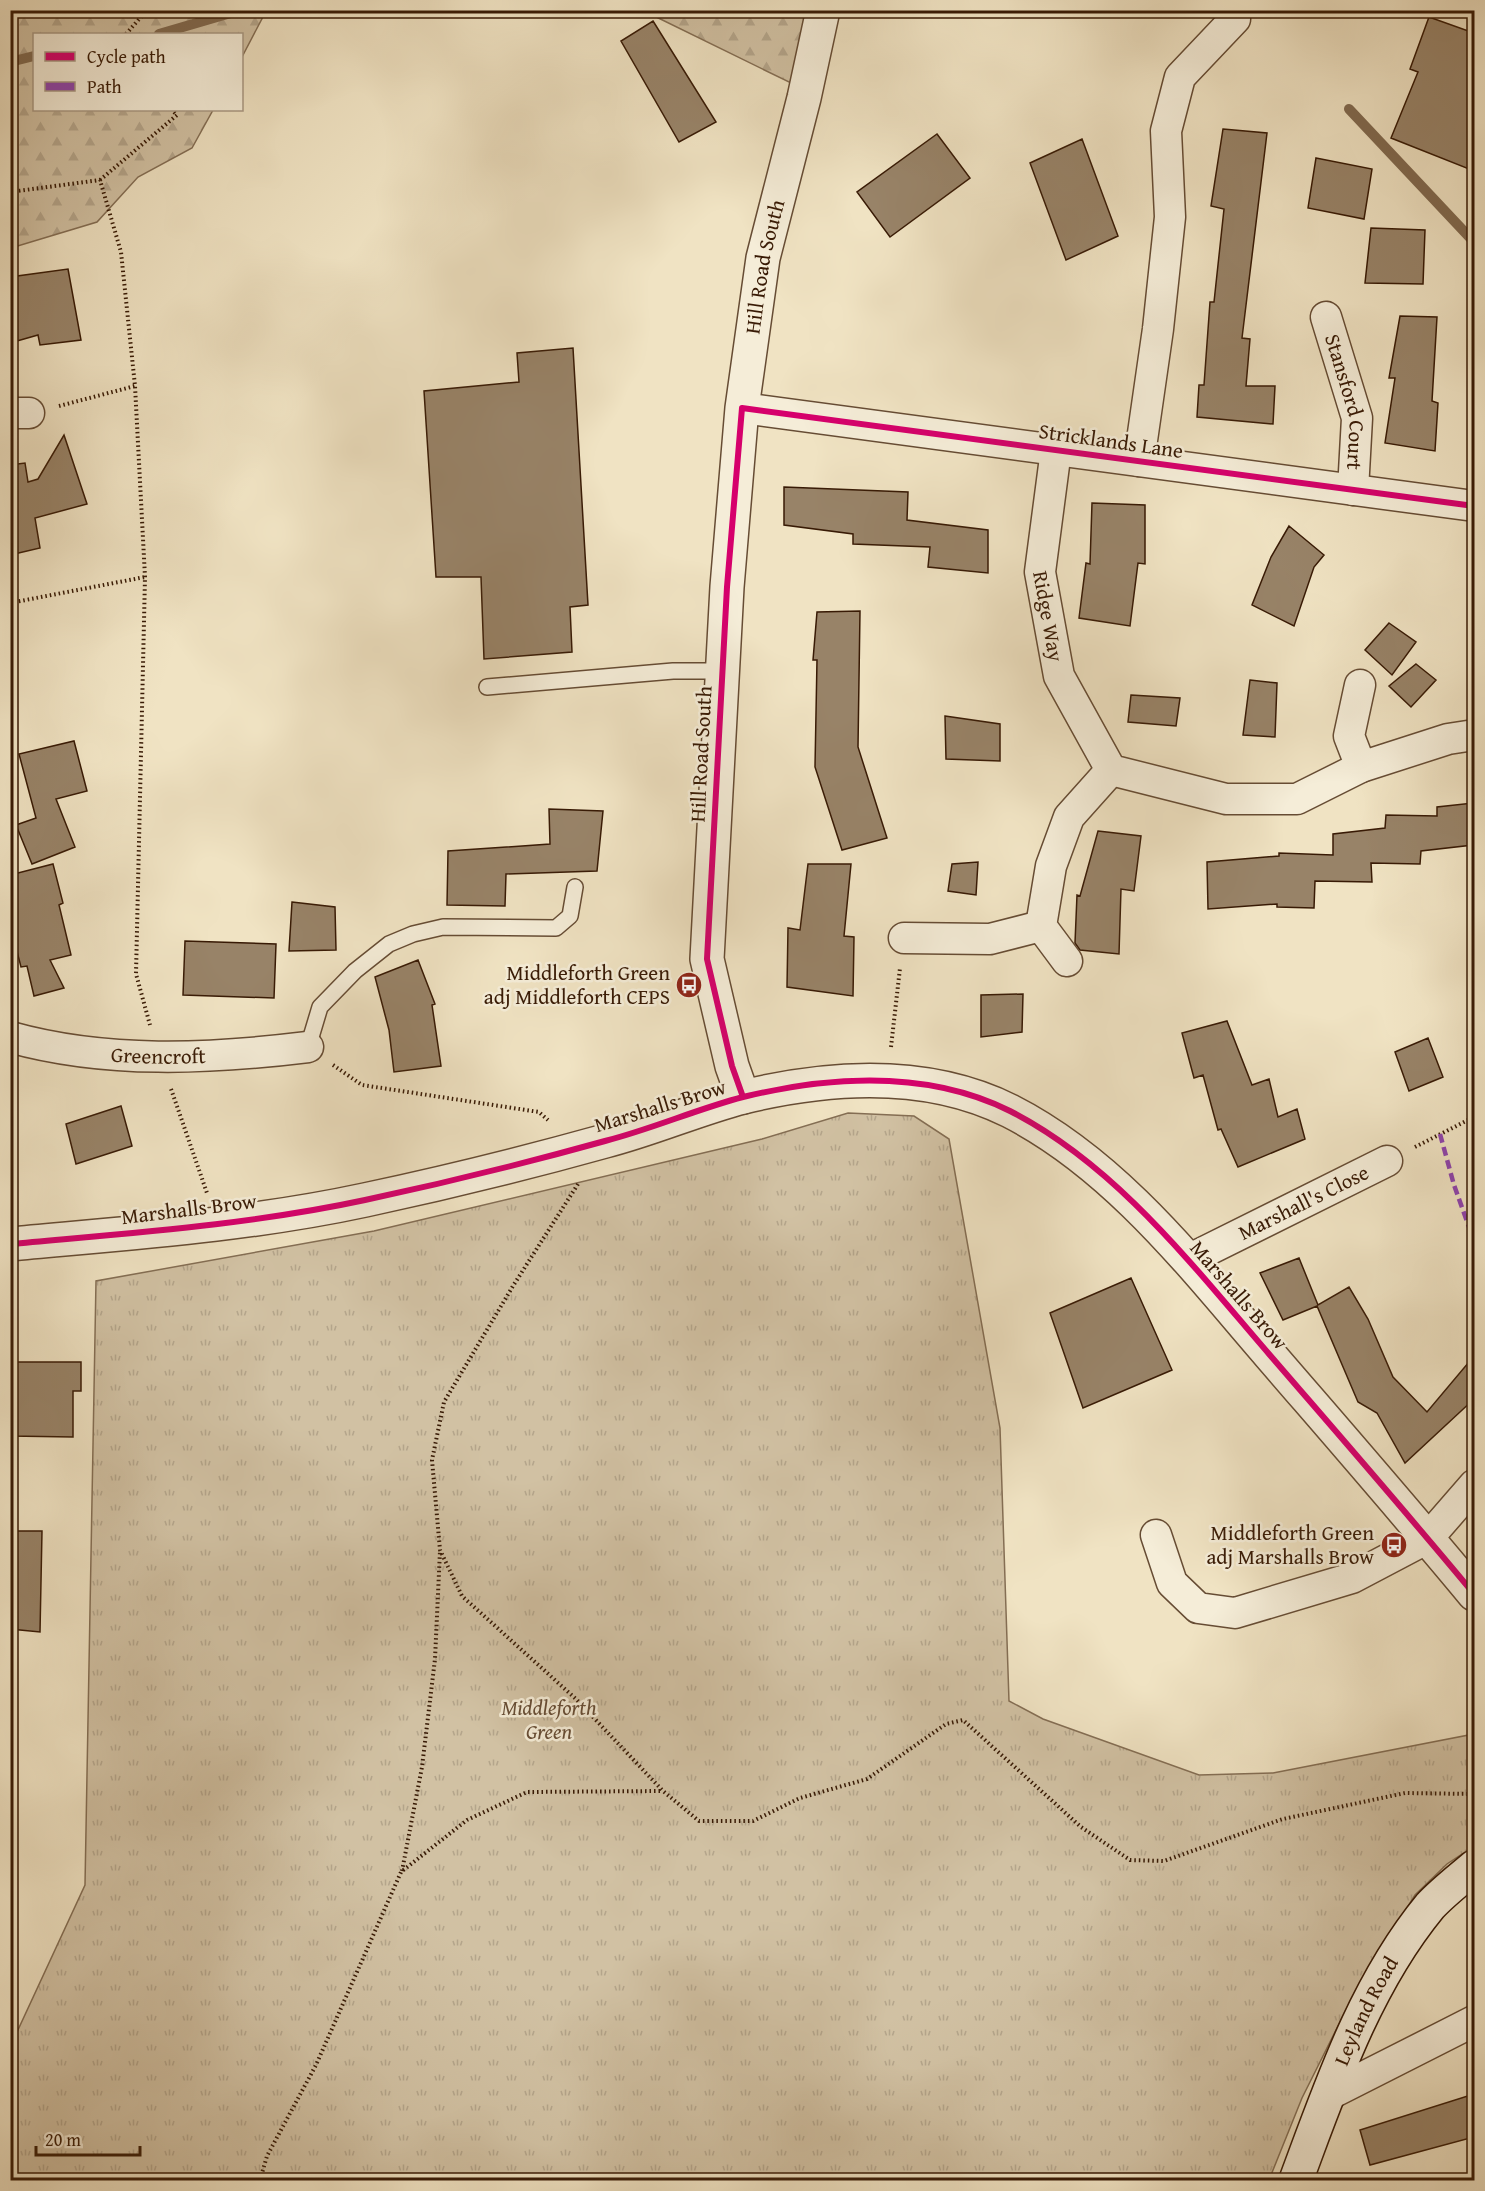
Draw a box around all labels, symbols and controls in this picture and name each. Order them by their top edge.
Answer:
legend [33,33,243,111]
text: Cycle path [87,43,166,70]
text: Path [87,73,122,100]
street label: Hill Road South [737,196,792,336]
street label: Stansford Court [1317,330,1373,471]
street label: Stricklands Lane [1037,415,1185,466]
street label: Ridge Way [1025,568,1072,665]
street label: Hill Road South [681,685,720,823]
place label: Middleforth Green adj Middleforth CEPS [484,957,670,1012]
bus stop icon: Middleforth Green adj Middleforth CEPS [674,970,704,1000]
street label: Greencroft [110,1039,207,1072]
street label: Marshalls Brow [590,1071,730,1140]
street label: Marshall's Close [1233,1156,1374,1248]
street label: Marshalls Brow [119,1185,258,1232]
street label: Marshalls Brow [1183,1233,1296,1356]
place label: Middleforth Green adj Marshalls Brow [1206,1517,1374,1572]
bus stop icon: Middleforth Green adj Marshalls Brow [1379,1530,1409,1560]
park label: Middleforth Green [501,1692,597,1747]
street label: Leyland Road [1325,1950,1406,2070]
scale bar [36,2119,140,2157]
text: 20 m [45,2126,81,2153]

